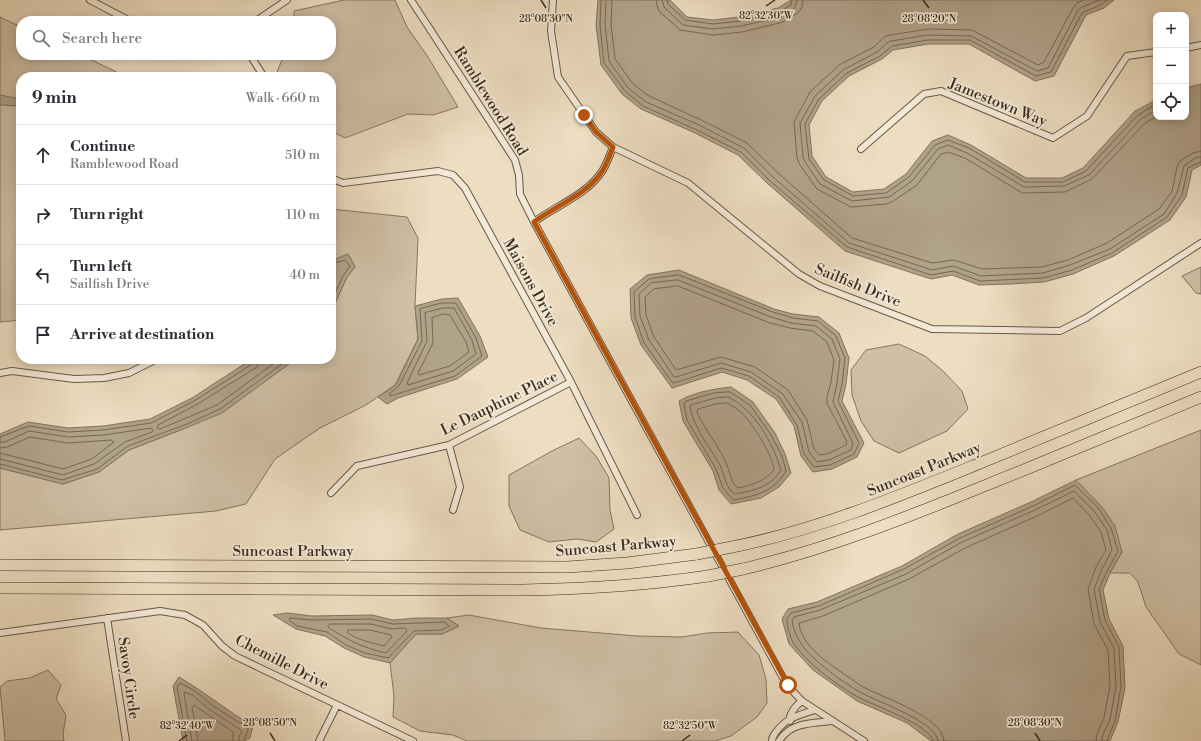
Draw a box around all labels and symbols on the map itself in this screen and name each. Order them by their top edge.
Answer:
text: 82°32'30"W [739,10,794,22]
text: 28°08'30"N [519,13,574,25]
text: 28°08'20"N [902,13,957,25]
street label: Ramblewood Road [449,43,532,160]
street label: Jamestown Way [945,74,1050,131]
route end [575,106,593,124]
street label: Maisons Drive [499,235,563,330]
street label: Sailfish Drive [812,260,904,311]
street label: Le Dauphine Place [438,367,561,440]
street label: Suncoast Parkway [864,438,985,501]
street label: Suncoast Parkway [555,532,678,561]
street label: Suncoast Parkway [232,542,354,561]
street label: Chemille Drive [232,631,332,694]
street label: Savoy Circle [113,636,144,720]
route start [779,676,797,694]
text: 28°08'50"N [243,717,298,729]
text: 28°08'30"N [1008,717,1063,729]
text: 82°32'40"W [160,720,215,732]
text: 82°32'50"W [663,720,718,732]

